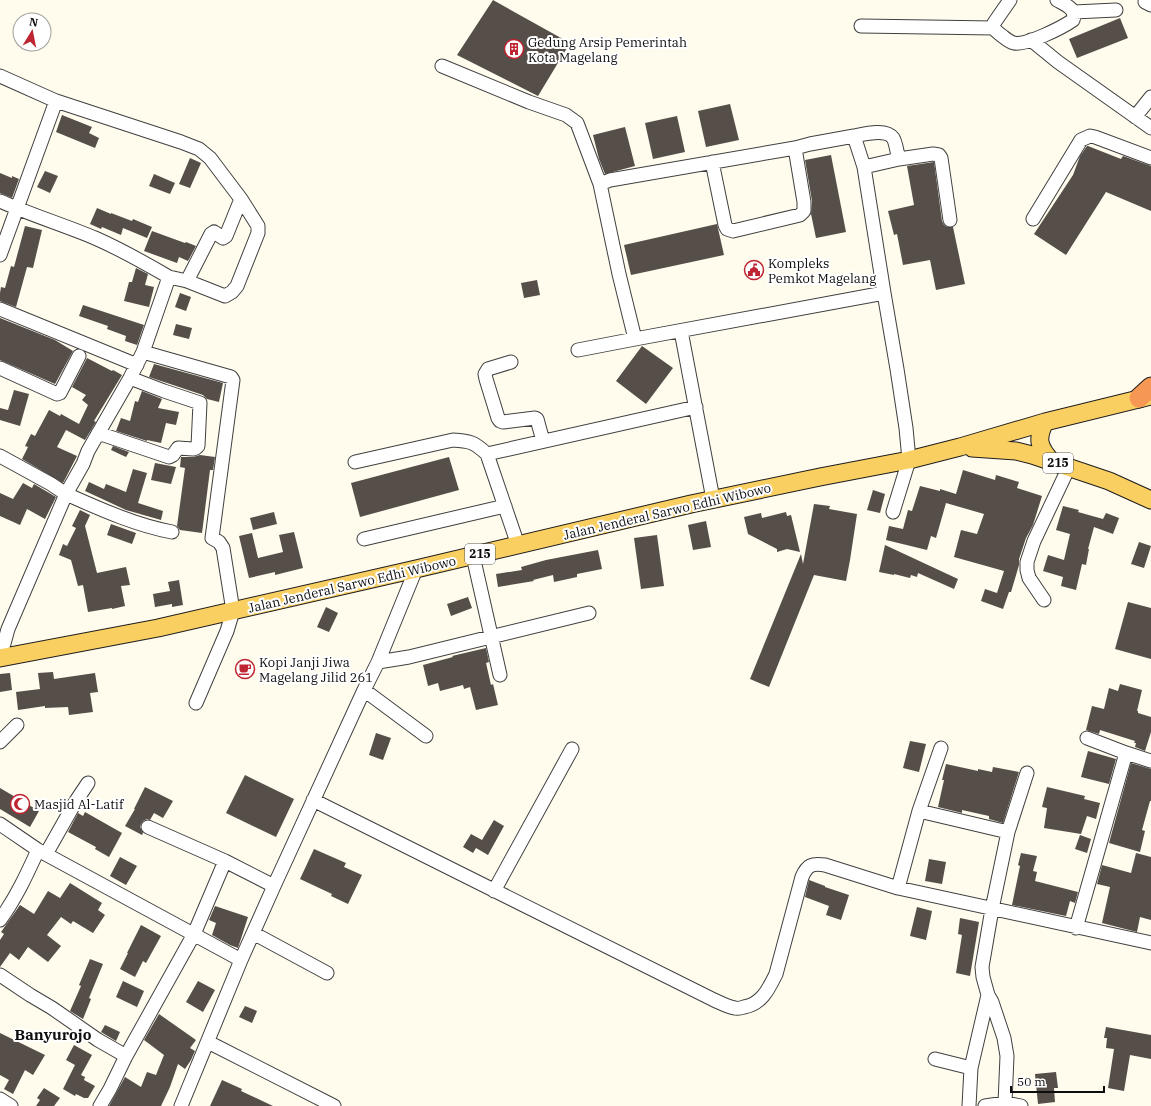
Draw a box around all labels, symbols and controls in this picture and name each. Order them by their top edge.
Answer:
north arrow [12,12,52,52]
text: N [28,15,40,30]
place label: Gedung Arsip Pemerintah Kota Magelang [528,34,687,66]
building icon: Gedung Arsip Pemerintah Kota Magelang [503,38,525,60]
place label: Kompleks Pemkot Magelang [768,255,876,287]
public building icon: Kompleks Pemkot Magelang [743,259,765,281]
road number: 215 [1043,453,1073,473]
street label: Jalan Jenderal Sarwo Edhi Wibowo [562,479,773,544]
road number: 215 [465,544,495,564]
street label: Jalan Jenderal Sarwo Edhi Wibowo [247,552,458,617]
place label: Kopi Janji Jiwa Magelang Jilid 261 [259,654,373,686]
cafe icon: Kopi Janji Jiwa Magelang Jilid 261 [234,658,256,680]
mosque icon: Masjid Al-Latif [9,793,31,815]
place label: Masjid Al-Latif [34,796,125,813]
district label: Banyurojo [15,1025,92,1044]
scale bar [1011,1068,1104,1094]
text: 50 m [1017,1074,1046,1089]

